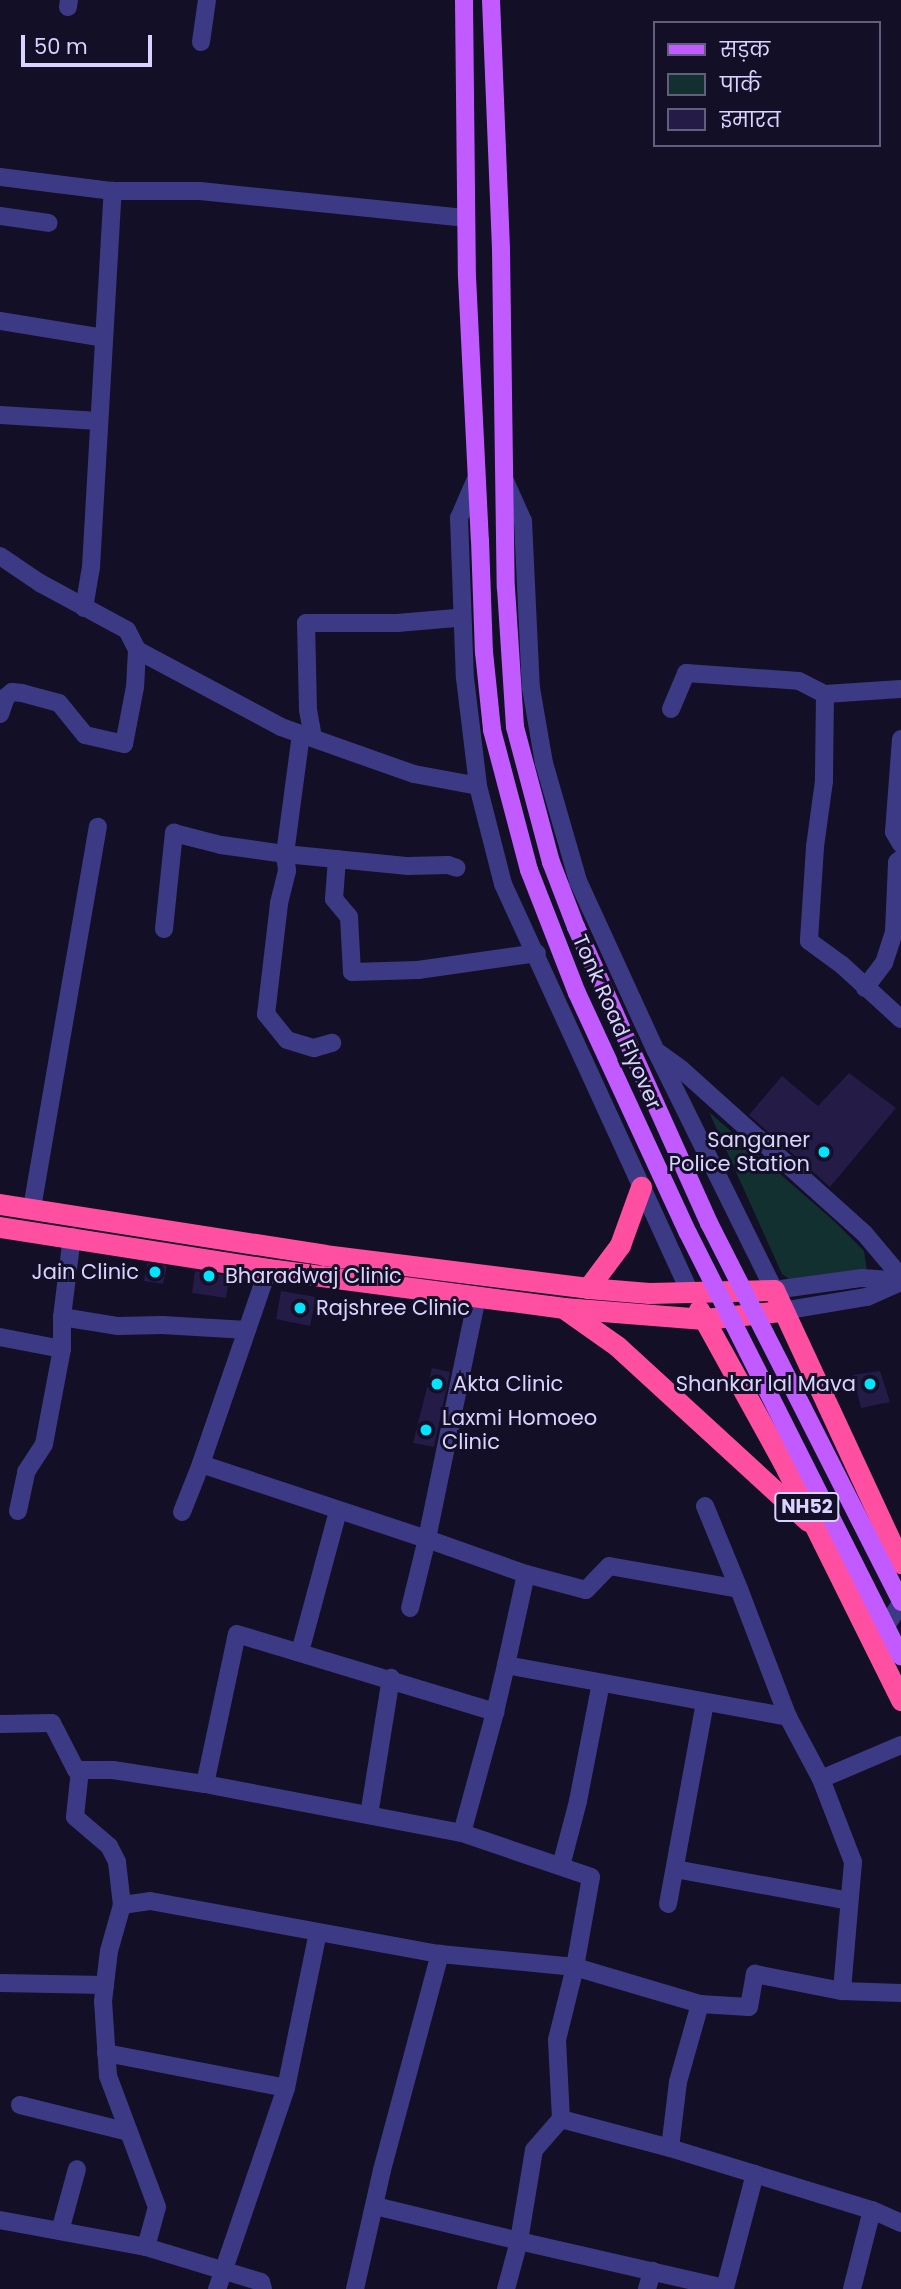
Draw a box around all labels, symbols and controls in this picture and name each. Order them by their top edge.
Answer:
scale bar [24,21,156,65]
legend [652,21,880,147]
text: 50 m [34,32,88,61]
text: सड़क [720,35,770,64]
text: पार्क [720,70,761,99]
text: इमारत [720,105,781,134]
street label: Tonk Road Flyover [567,931,667,1113]
place label: Sanganer Police Station [669,1127,810,1177]
marker: Sanganer Police Station [816,1144,832,1160]
place label: Jain Clinic [32,1259,139,1285]
marker: Jain Clinic [145,1262,165,1282]
place label: Bharadwaj Clinic [225,1263,402,1289]
marker: Bharadwaj Clinic [199,1266,219,1286]
place label: Rajshree Clinic [316,1295,470,1321]
marker: Rajshree Clinic [290,1298,310,1318]
place label: Akta Clinic [453,1371,563,1397]
place label: Shankar lal Mava [676,1371,856,1397]
marker: Akta Clinic [427,1374,447,1394]
marker: Shankar lal Mava [862,1376,878,1392]
place label: Laxmi Homoeo Clinic [442,1405,597,1455]
marker: Laxmi Homoeo Clinic [416,1420,436,1440]
road number: NH52 [774,1492,840,1522]

